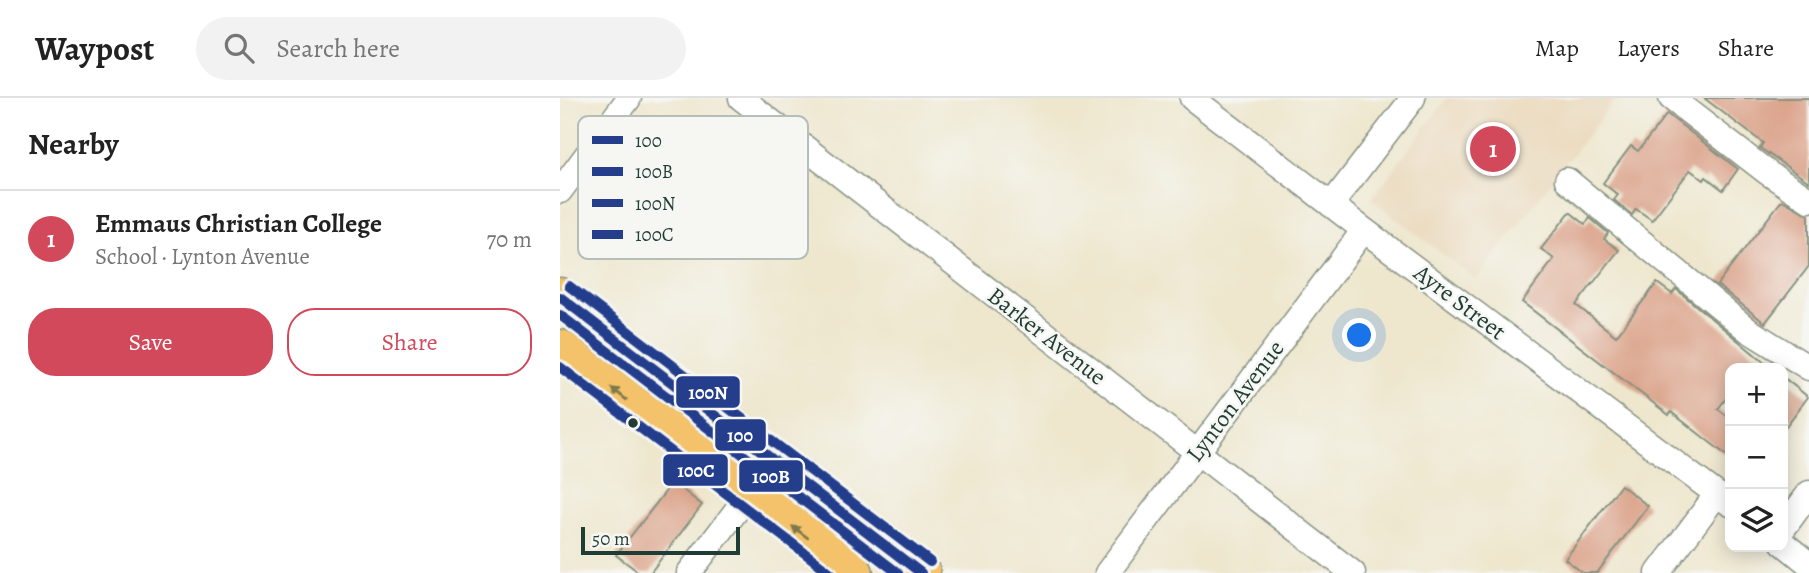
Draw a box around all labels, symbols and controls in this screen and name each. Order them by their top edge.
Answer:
search box [196,17,686,80]
text: Waypost [35,26,154,71]
icon: search [220,29,258,67]
text: Search here [276,31,400,66]
text: Map [1535,32,1579,64]
text: Layers [1617,32,1680,64]
text: Share [1718,32,1774,64]
legend [578,116,808,259]
pin: 1 [1470,123,1516,175]
text: Nearby [28,124,119,164]
text: 100 [635,128,662,154]
text: 100B [635,159,673,185]
text: 100N [635,191,676,217]
text: Emmaus Christian College [95,206,382,241]
text: 100C [635,222,674,248]
text: 1 [47,224,55,255]
text: 70 m [486,224,532,255]
text: School · Lynton Avenue [95,241,310,272]
street label: Ayre Street [1407,256,1513,347]
street label: Barker Avenue [981,280,1113,392]
button: Save [28,308,273,376]
button: Share [287,308,532,376]
your location [1342,318,1376,352]
street label: Lynton Avenue [1179,333,1291,469]
map controls [1725,363,1788,552]
button: + [1725,363,1788,426]
line badge: 100N [675,375,741,409]
text: 100N [688,380,728,406]
one-way arrow [610,387,628,402]
unlabelled marker [626,416,640,430]
line badge: 100 [714,418,767,452]
text: 100 [727,423,753,449]
button: − [1725,426,1788,489]
line badge: 100C [662,453,729,487]
text: 100C [677,458,715,484]
line badge: 100B [738,459,804,493]
text: 100B [752,464,790,490]
button: layers [1725,489,1788,552]
scale bar [581,524,740,556]
one-way arrow [790,525,809,539]
text: 50 m [592,526,630,552]

